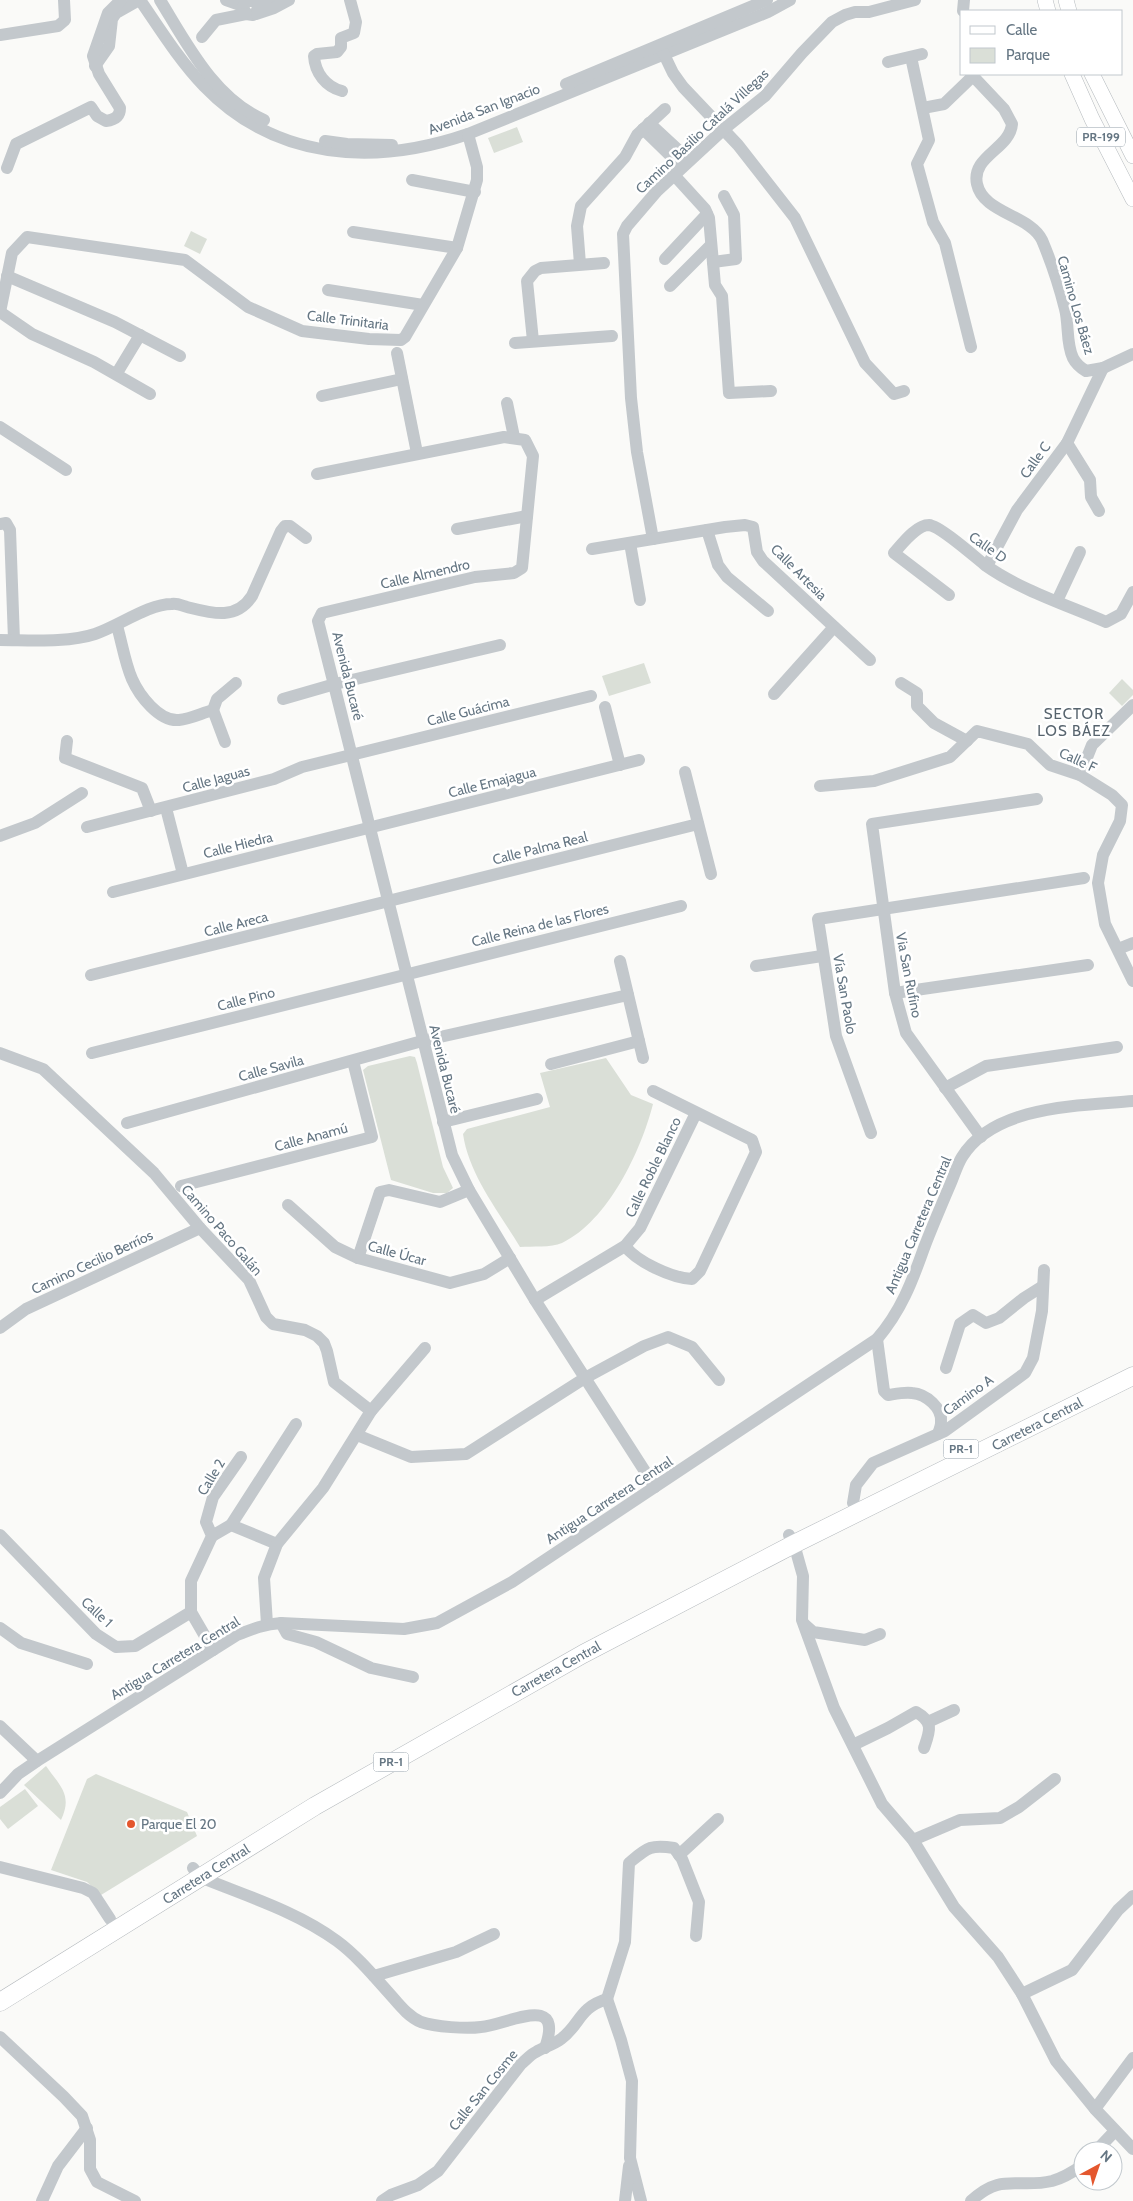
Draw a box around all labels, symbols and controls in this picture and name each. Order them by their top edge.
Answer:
legend [960,10,1123,75]
text: Calle [1006,21,1037,39]
text: Parque [1006,46,1050,64]
street label: Camino Basilio Catalá Villegas [632,64,772,197]
street label: Avenida San Ignacio [426,79,543,139]
road number: PR-199 [1077,128,1125,146]
street label: Camino Los Báez [1053,254,1099,357]
street label: Calle Trinitaria [306,306,390,334]
street label: Calle C [1016,438,1054,482]
street label: Calle D [965,527,1011,567]
street label: Calle Artesia [767,540,831,604]
street label: Calle Almendro [379,555,472,593]
street label: Avenida Bucaré [328,630,368,722]
street label: Calle Guácima [425,692,511,730]
district label: SECTOR LOS BÁEZ [1037,705,1111,740]
street label: Calle F [1056,743,1100,777]
street label: Calle Jaguas [180,761,252,797]
street label: Calle Emajagua [446,762,538,802]
street label: Calle Palma Real [490,827,590,869]
street label: Calle Hiedra [201,828,275,862]
street label: Calle Reina de las Flores [470,899,611,951]
street label: Calle Areca [202,907,270,941]
street label: Via San Rufino [892,931,926,1020]
street label: Vía San Paolo [829,953,861,1036]
street label: Calle Pino [215,983,277,1015]
street label: Avenida Bucaré [425,1023,465,1115]
street label: Calle Savila [236,1051,306,1085]
street label: Calle Roble Blanco [621,1114,685,1220]
street label: Calle Anamú [272,1119,350,1155]
street label: Antigua Carretera Central [881,1153,955,1297]
street label: Camino Paco Galán [178,1181,267,1279]
street label: Camino Cecilio Berríos [28,1226,156,1298]
street label: Calle Úcar [366,1237,429,1270]
street label: Camino A [939,1370,997,1419]
street label: Carretera Central [989,1393,1086,1455]
road number: PR-1 [944,1440,978,1458]
street label: Antigua Carretera Central [542,1452,676,1548]
street label: Calle 2 [193,1455,229,1499]
street label: Calle 1 [77,1593,117,1631]
street label: Antigua Carretera Central [107,1612,244,1704]
street label: Carretera Central [508,1637,605,1701]
road number: PR-1 [374,1752,408,1771]
place label: Parque El 20 [141,1815,217,1833]
marker: Parque El 20 [125,1818,137,1830]
street label: Carretera Central [159,1840,254,1908]
street label: Calle San Cosme [445,2046,521,2134]
north arrow [1073,2141,1123,2191]
text: N [1097,2146,1116,2166]

